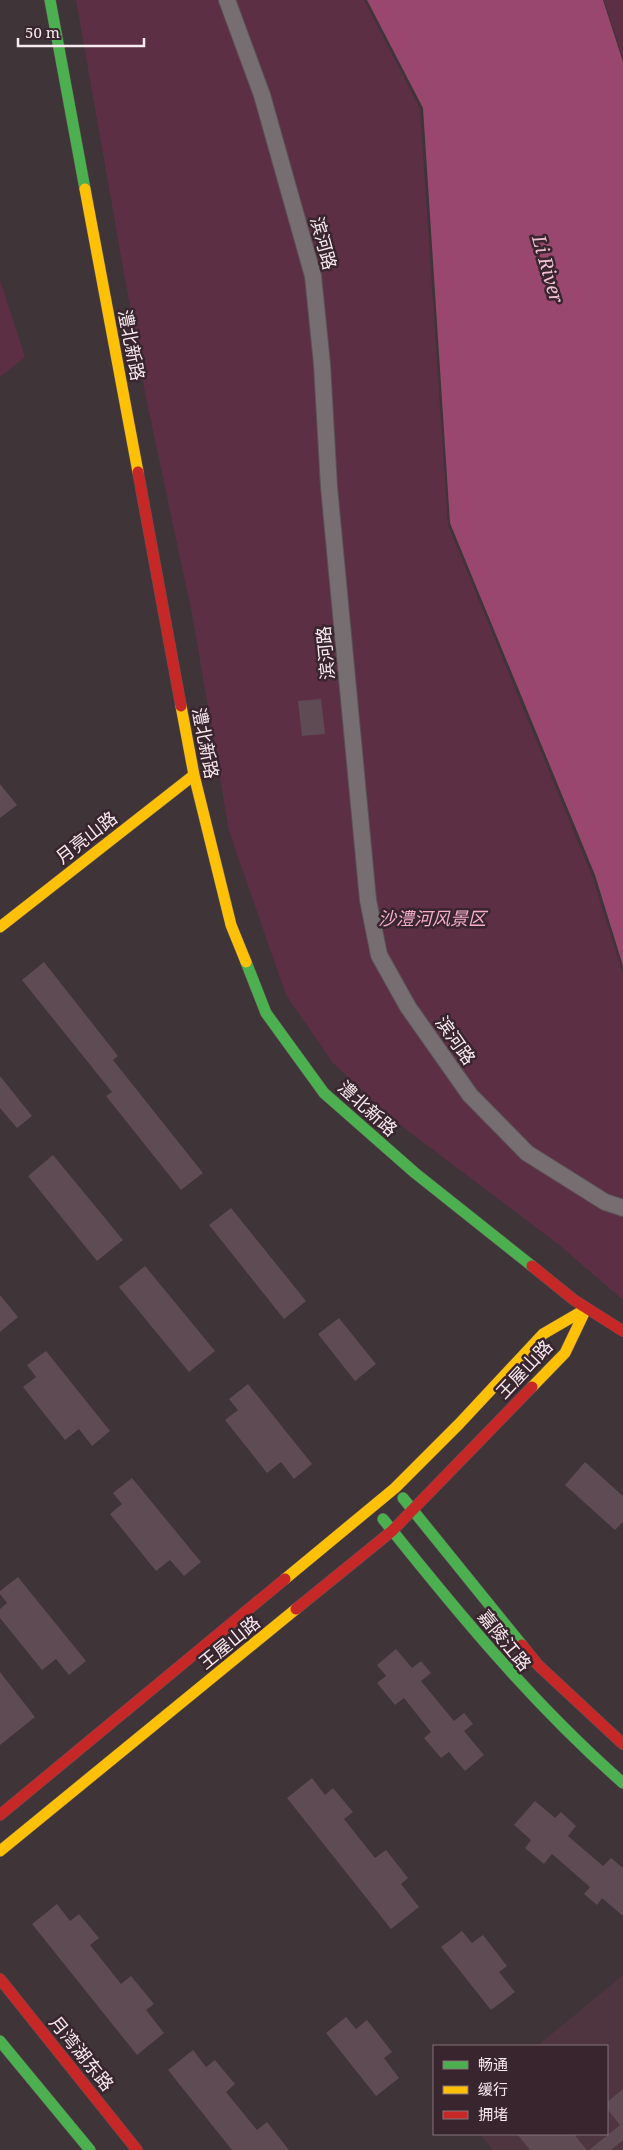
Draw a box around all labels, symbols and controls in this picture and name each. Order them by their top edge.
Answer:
scale bar [18,15,144,47]
text: 50 m [25,22,60,42]
street label: 滨河路 [305,214,343,272]
water label: Li River [526,231,570,306]
street label: 澧北新路 [113,307,151,383]
street label: 滨河路 [311,625,339,681]
street label: 澧北新路 [187,705,225,781]
street label: 月亮山路 [50,805,122,869]
park label: 沙澧河风景区 [378,906,489,930]
street label: 滨河路 [431,1011,481,1069]
street label: 澧北新路 [333,1075,403,1141]
street label: 王屋山路 [491,1334,557,1404]
street label: 嘉陵江路 [473,1604,537,1676]
street label: 王屋山路 [193,1610,265,1674]
street label: 月湾湖东路 [44,2010,120,2096]
legend [433,2045,608,2135]
text: 畅通 [478,2054,508,2074]
text: 缓行 [478,2079,508,2099]
text: 拥堵 [478,2104,508,2124]

